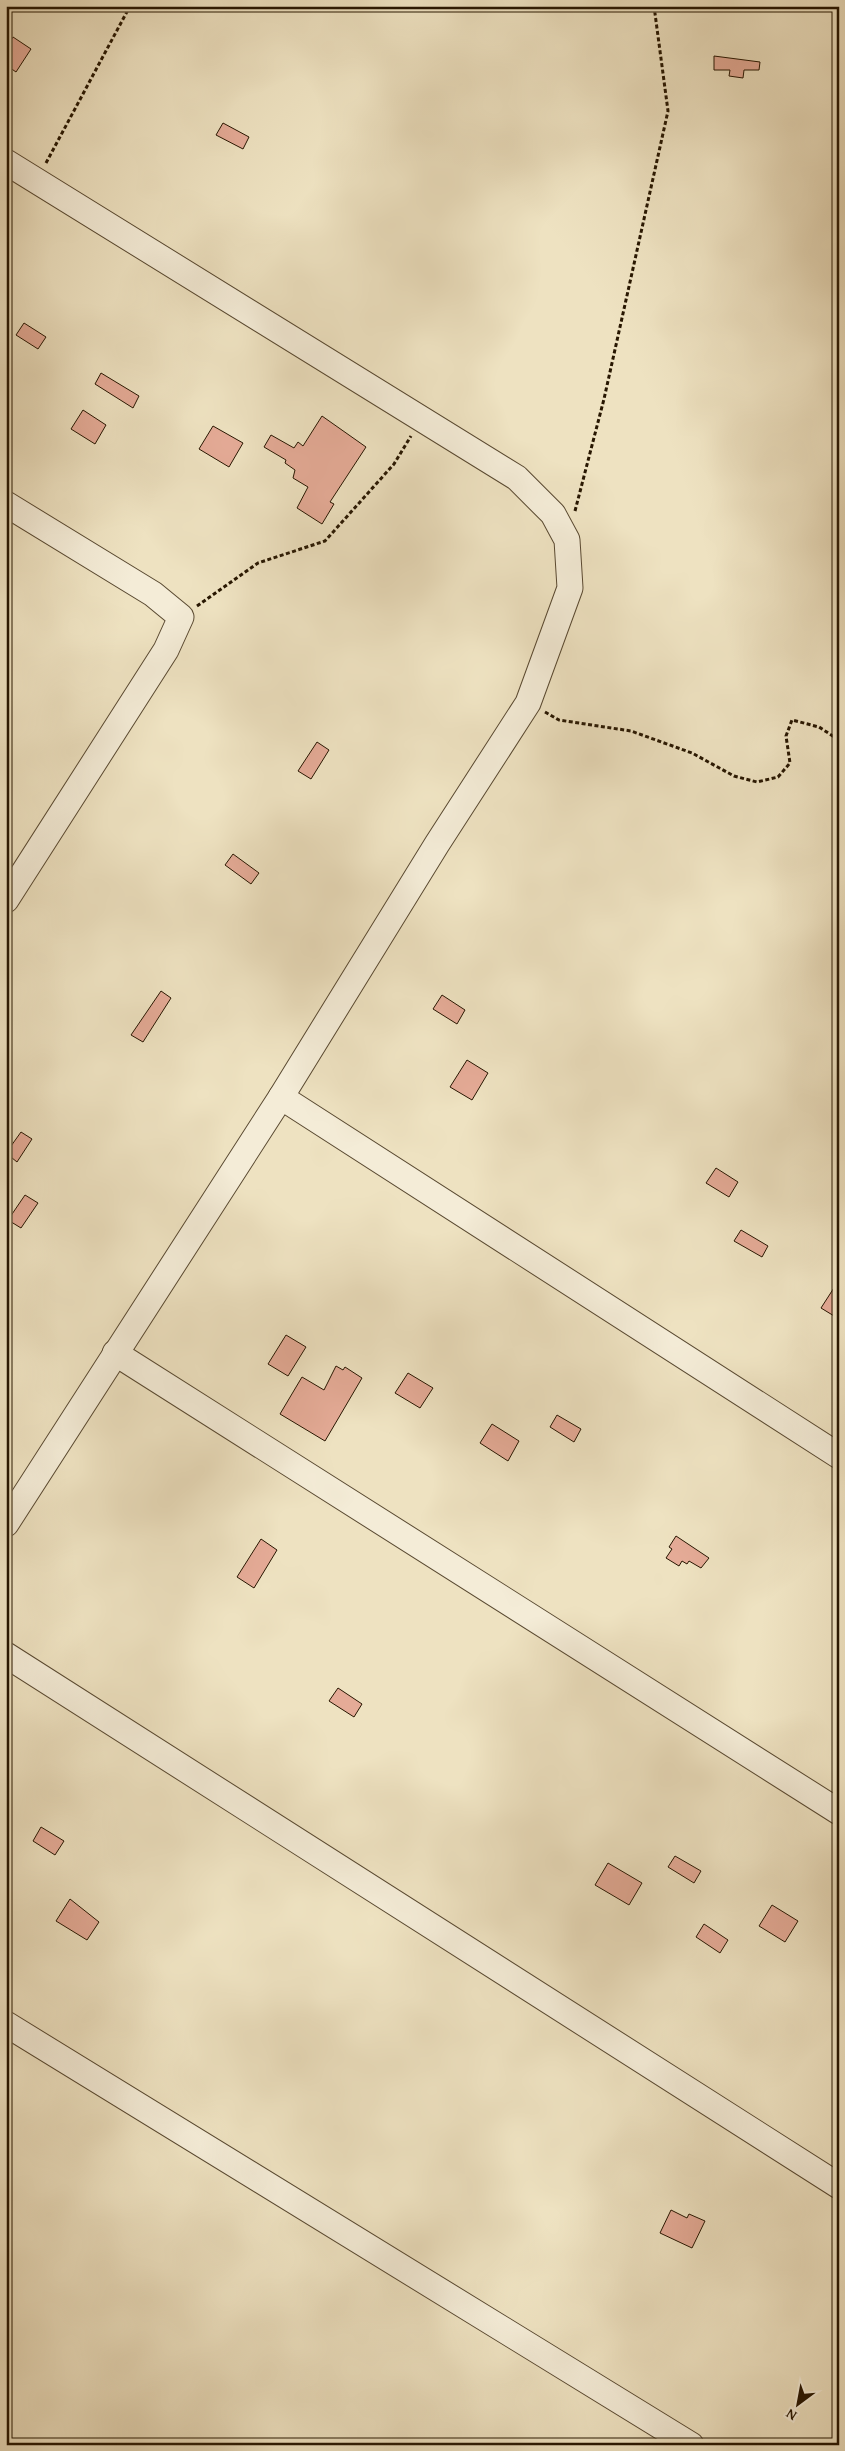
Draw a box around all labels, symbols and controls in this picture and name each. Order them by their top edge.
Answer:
north arrow [772,2378,822,2428]
text: N [781,2404,800,2426]

